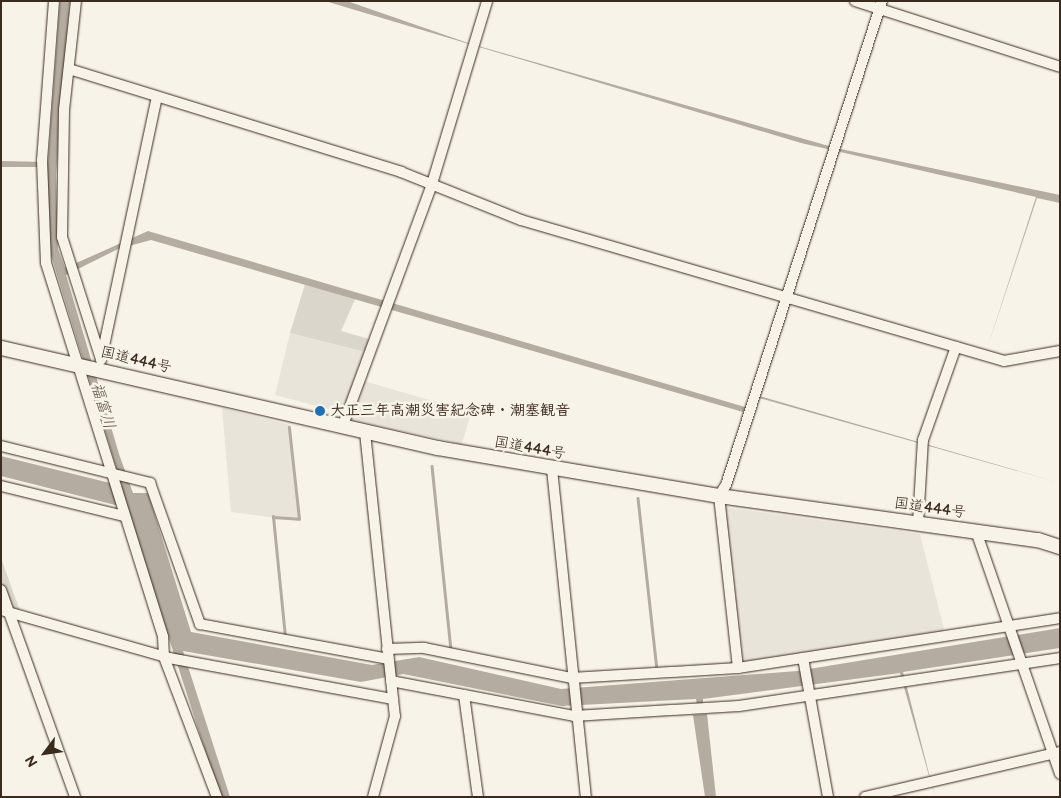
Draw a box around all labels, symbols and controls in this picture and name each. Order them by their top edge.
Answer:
street label: 国道444号 [99,343,173,377]
water label: 福富川 [86,380,118,432]
place label: 大正三年高潮災害紀念碑・潮塞観音 [330,402,570,420]
marker: 大正三年高潮災害紀念碑・潮塞観音 [314,405,326,417]
street label: 国道444号 [493,433,567,463]
street label: 国道444号 [893,494,967,522]
north arrow [20,728,70,778]
text: N [22,752,42,770]

